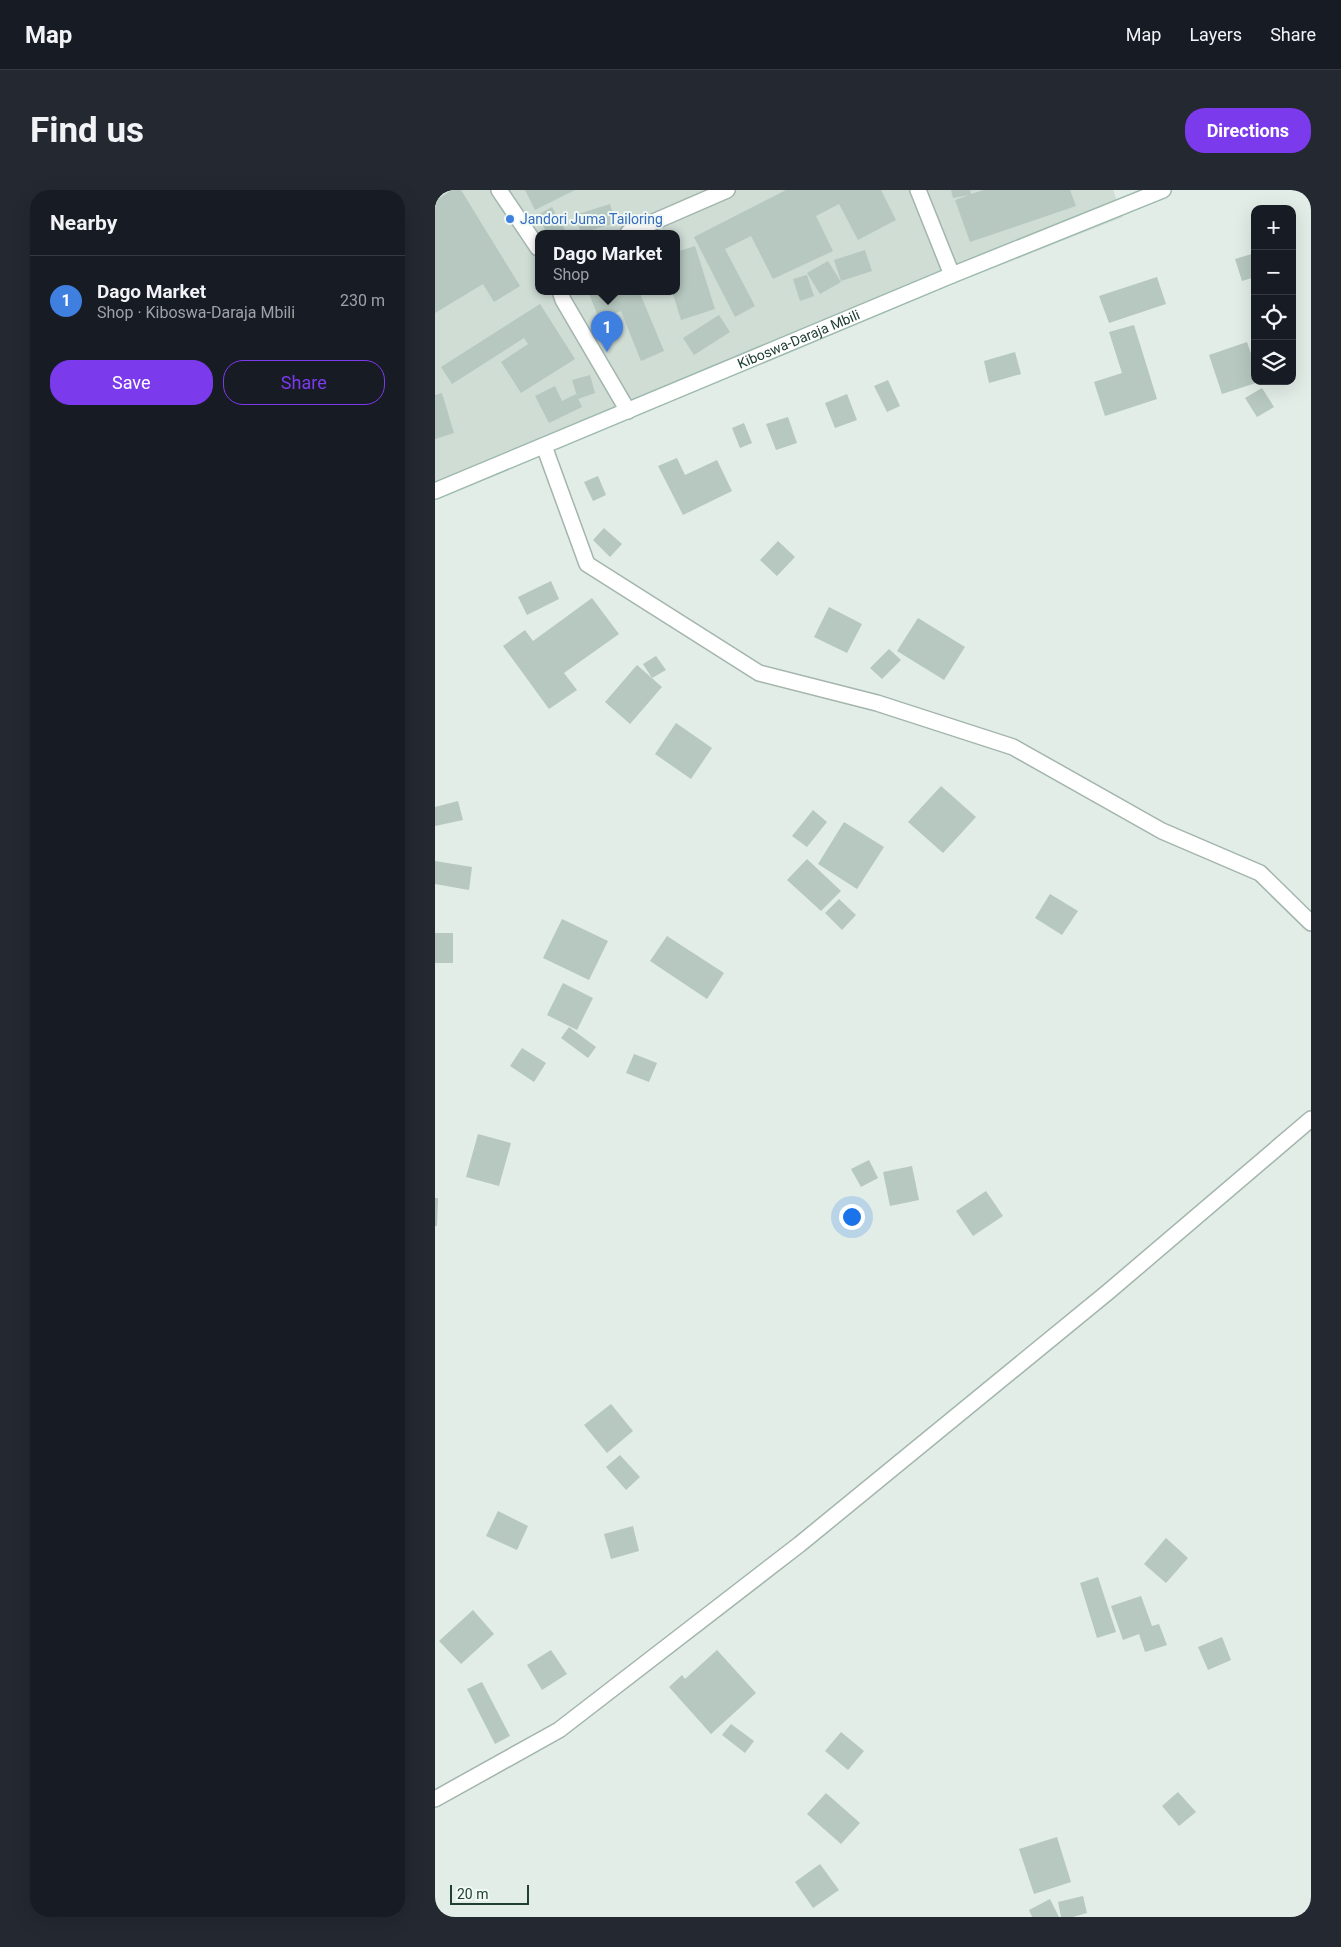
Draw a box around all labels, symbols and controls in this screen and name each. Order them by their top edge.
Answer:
text: Map [25,21,72,49]
text: Map [1126,24,1161,45]
text: Layers [1189,24,1242,45]
text: Share [1270,24,1316,45]
button: Directions [1185,108,1311,153]
text: Find us [30,110,144,151]
map controls [1251,205,1296,385]
button: + [1251,205,1296,250]
text: Nearby [50,211,117,235]
place label: Jandori Juma Tailoring [520,211,663,227]
marker: Jandori Juma Tailoring [504,213,516,225]
popup [535,230,680,295]
text: Dago Market [553,242,662,265]
button: − [1251,250,1296,295]
text: Shop [553,265,589,284]
text: Dago Market [97,280,206,303]
text: 1 [61,291,71,310]
text: 230 m [340,291,385,310]
button: locate [1251,295,1296,340]
text: Shop · Kiboswa-Daraja Mbili [97,303,295,322]
street label: Kiboswa-Daraja Mbili [735,306,862,372]
pin: 1 [591,311,623,352]
button: layers [1251,340,1296,385]
button: Save [50,360,213,405]
button: Share [223,360,385,405]
your location [839,1204,865,1230]
scale bar [450,1882,529,1905]
text: 20 m [457,1886,489,1902]

